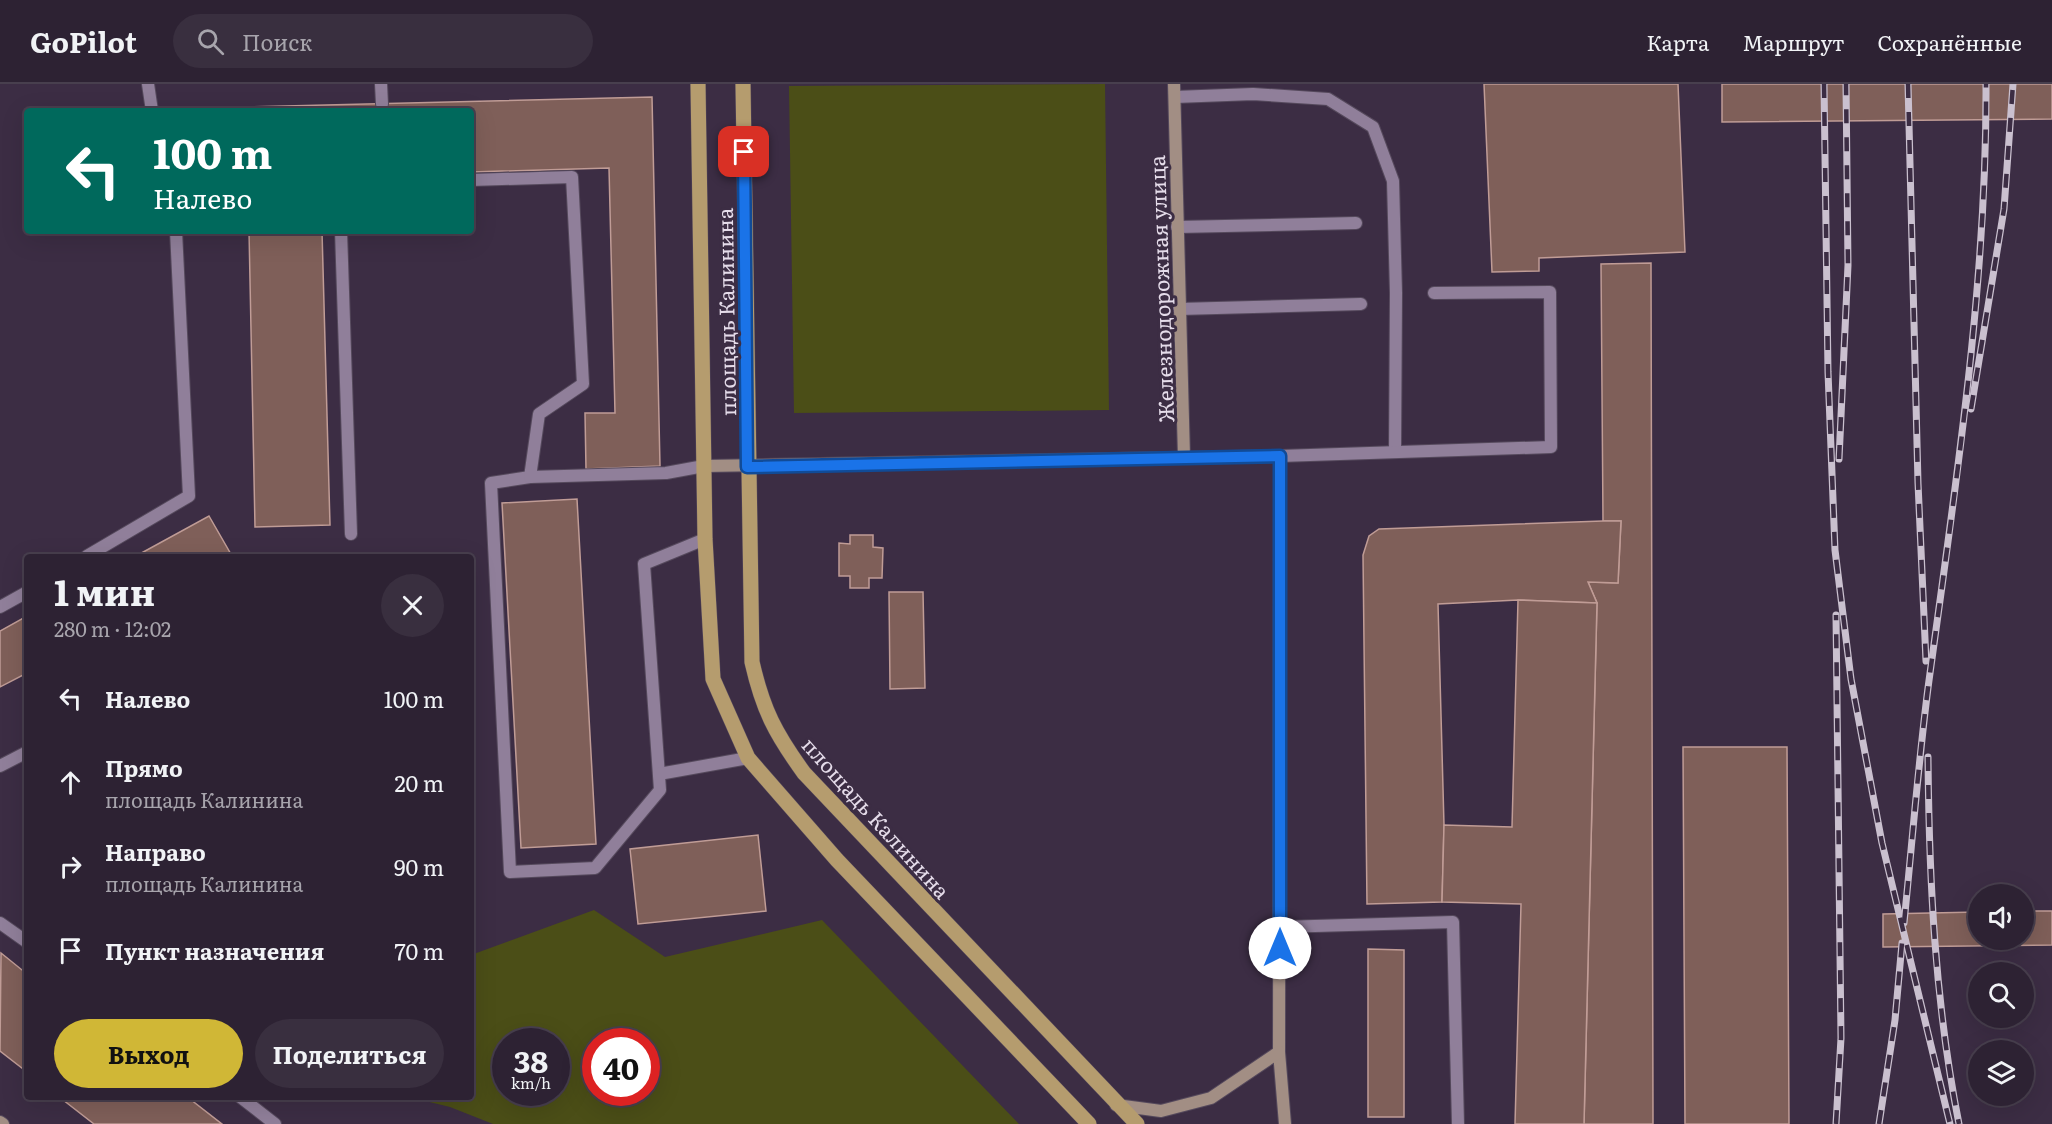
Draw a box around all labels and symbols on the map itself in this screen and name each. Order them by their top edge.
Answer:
pin [718,126,769,177]
street label: Железнодорожная улица [1140,154,1180,423]
street label: площадь Калинина [708,207,742,416]
street label: площадь Калинина [796,729,959,905]
position arrow [1248,916,1312,980]
speed limit sign: 40 [582,1028,660,1106]

